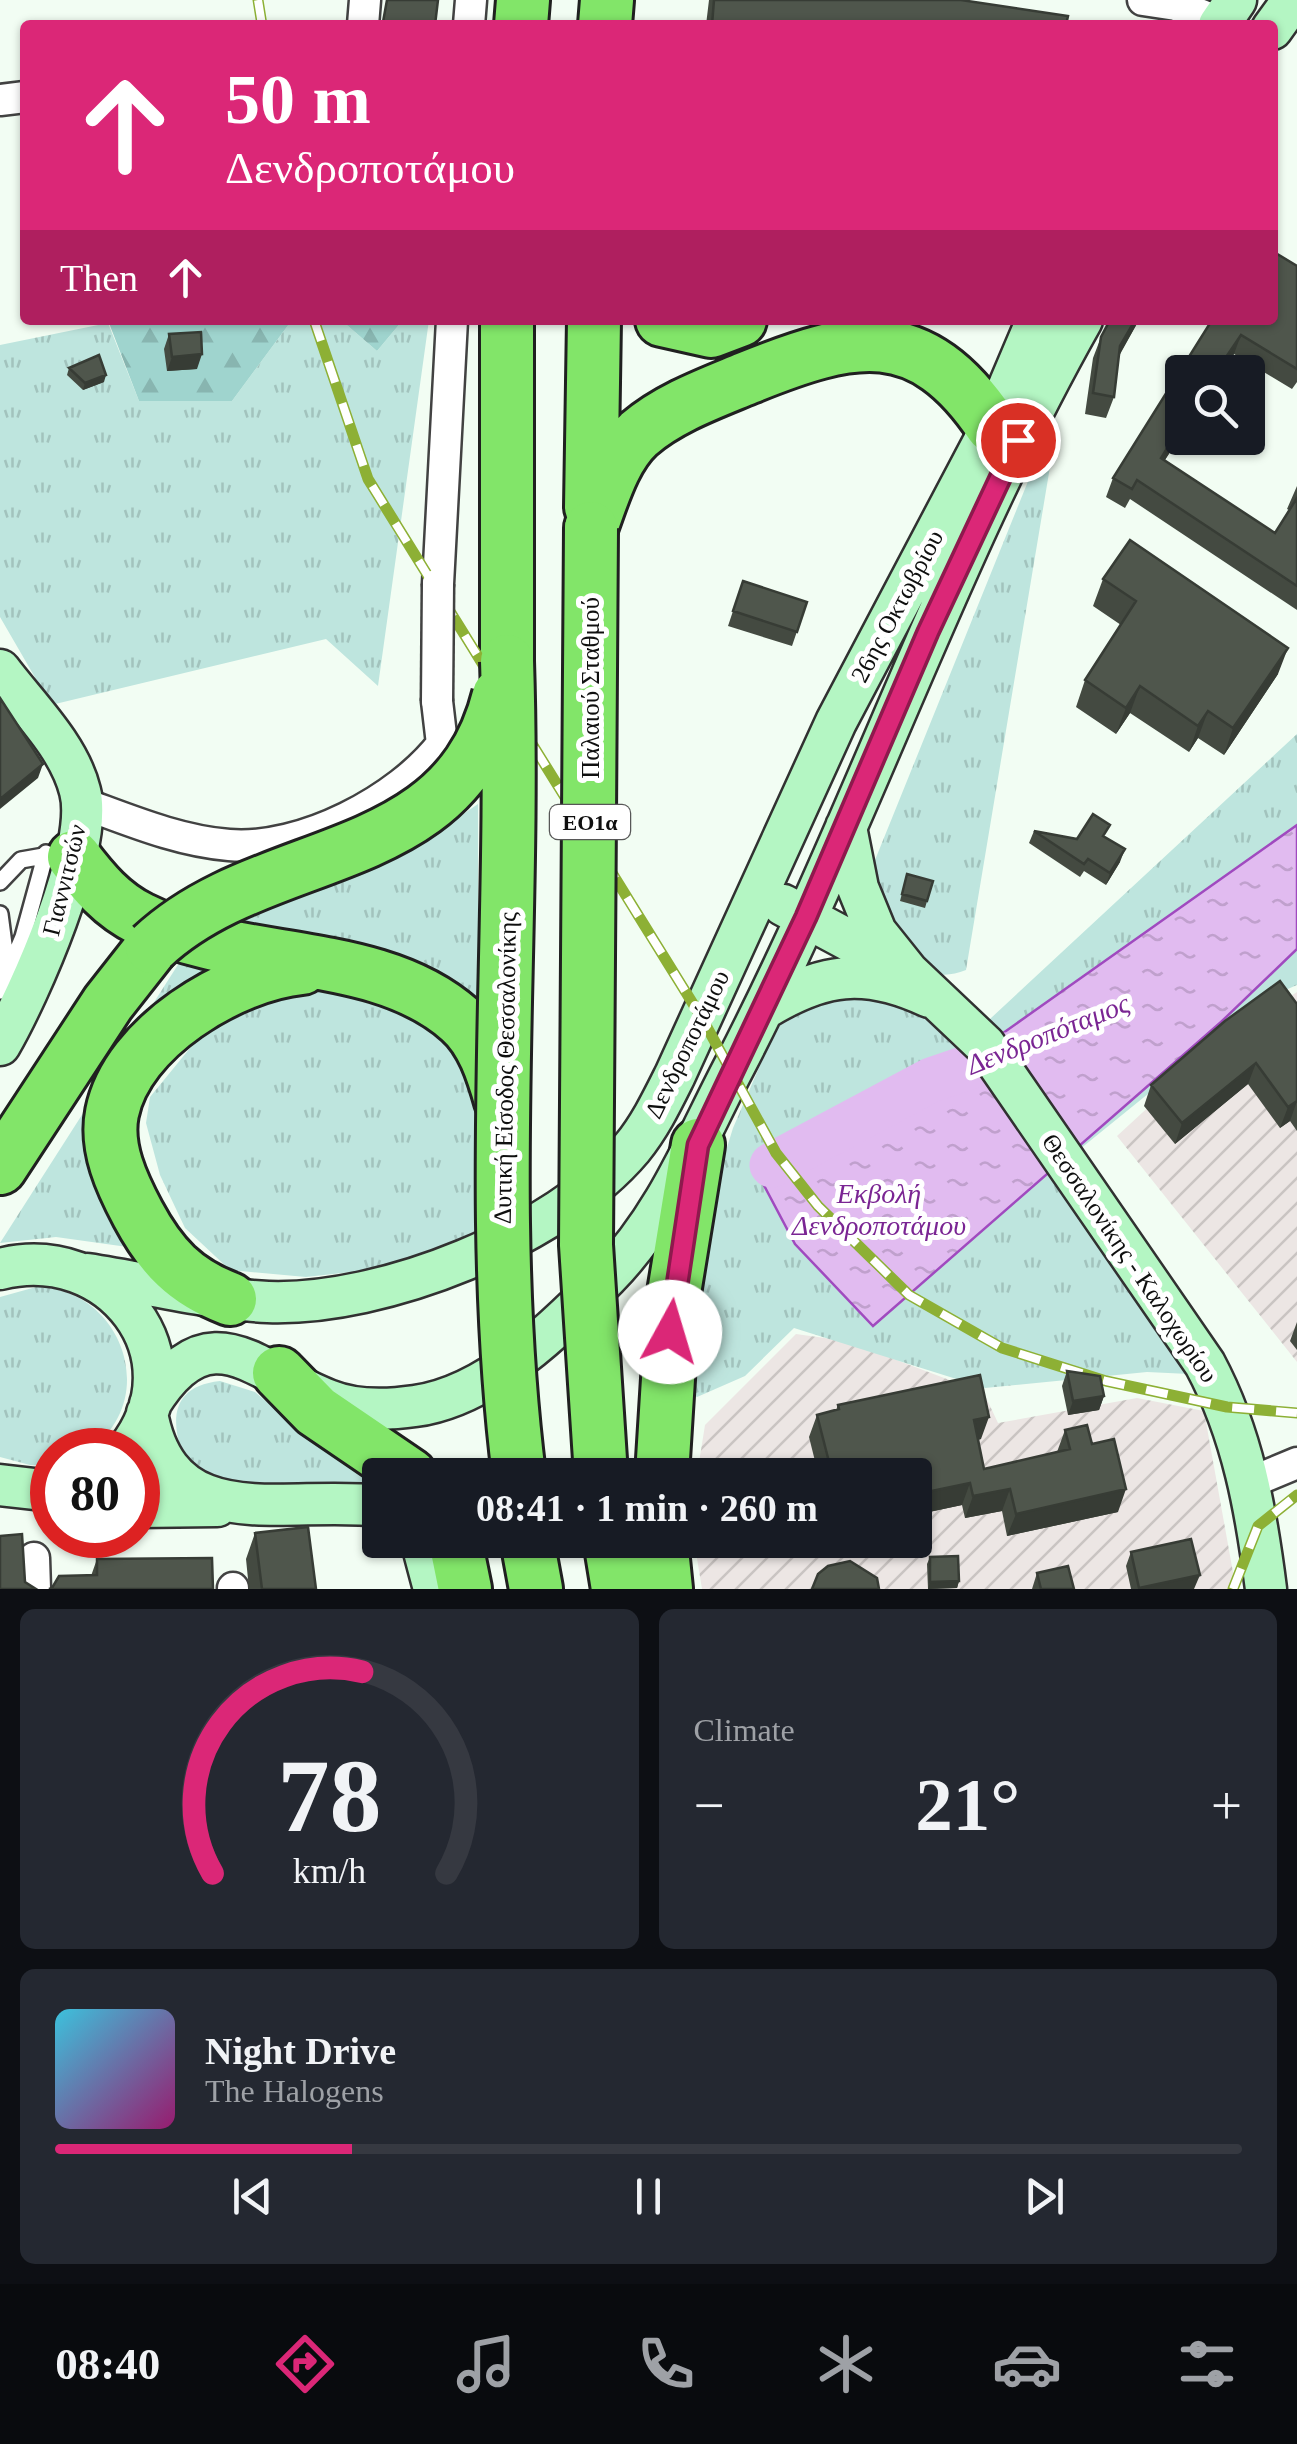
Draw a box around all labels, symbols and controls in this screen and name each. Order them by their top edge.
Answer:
icon: ahead [60,60,190,190]
text: 50 m [225,61,371,138]
text: Δενδροποτάμου [225,143,515,193]
icon: ahead [158,250,213,305]
text: Then [60,257,138,299]
map controls [1165,355,1265,455]
button: search [1165,355,1265,455]
pin [976,398,1061,483]
icon: arrive [991,413,1046,468]
street label: 26ης Οκτωβρίου [846,525,948,687]
street label: Παλαιού Σταθμού [577,597,604,779]
road number: ΕΟ1α [550,805,630,839]
street label: Γιαννιτσών [37,821,91,939]
street label: Δυτική Είσοδος Θεσσαλονίκης [489,912,521,1224]
street label: Δενδροποτάμου [640,966,734,1122]
water label: Δενδροπόταμος [961,987,1134,1081]
street label: Θεσσαλονίκης - Καλοχωρίου [1037,1129,1223,1387]
water label: Εκβολή Δενδροποτάμου [791,1178,966,1241]
position arrow [618,1280,722,1384]
speed limit sign: 80 [30,1428,160,1558]
text: 08:41 · 1 min · 260 m [476,1487,818,1529]
text: Climate [694,1712,795,1748]
text: 78 [277,1738,381,1853]
text: 21° [915,1763,1020,1846]
text: − [694,1775,725,1836]
text: + [1211,1775,1242,1836]
text: km/h [293,1851,366,1891]
text: Night Drive [205,2030,396,2072]
text: The Halogens [205,2073,384,2109]
icon: previous [225,2169,280,2224]
icon: pause [621,2169,676,2224]
icon: next [1017,2169,1072,2224]
icon: directions [270,2329,340,2399]
icon: music [451,2329,521,2399]
icon: phone [631,2329,701,2399]
icon: climate [811,2329,881,2399]
icon: car [992,2329,1062,2399]
icon: filters [1172,2329,1242,2399]
text: 08:40 [55,2339,160,2389]

